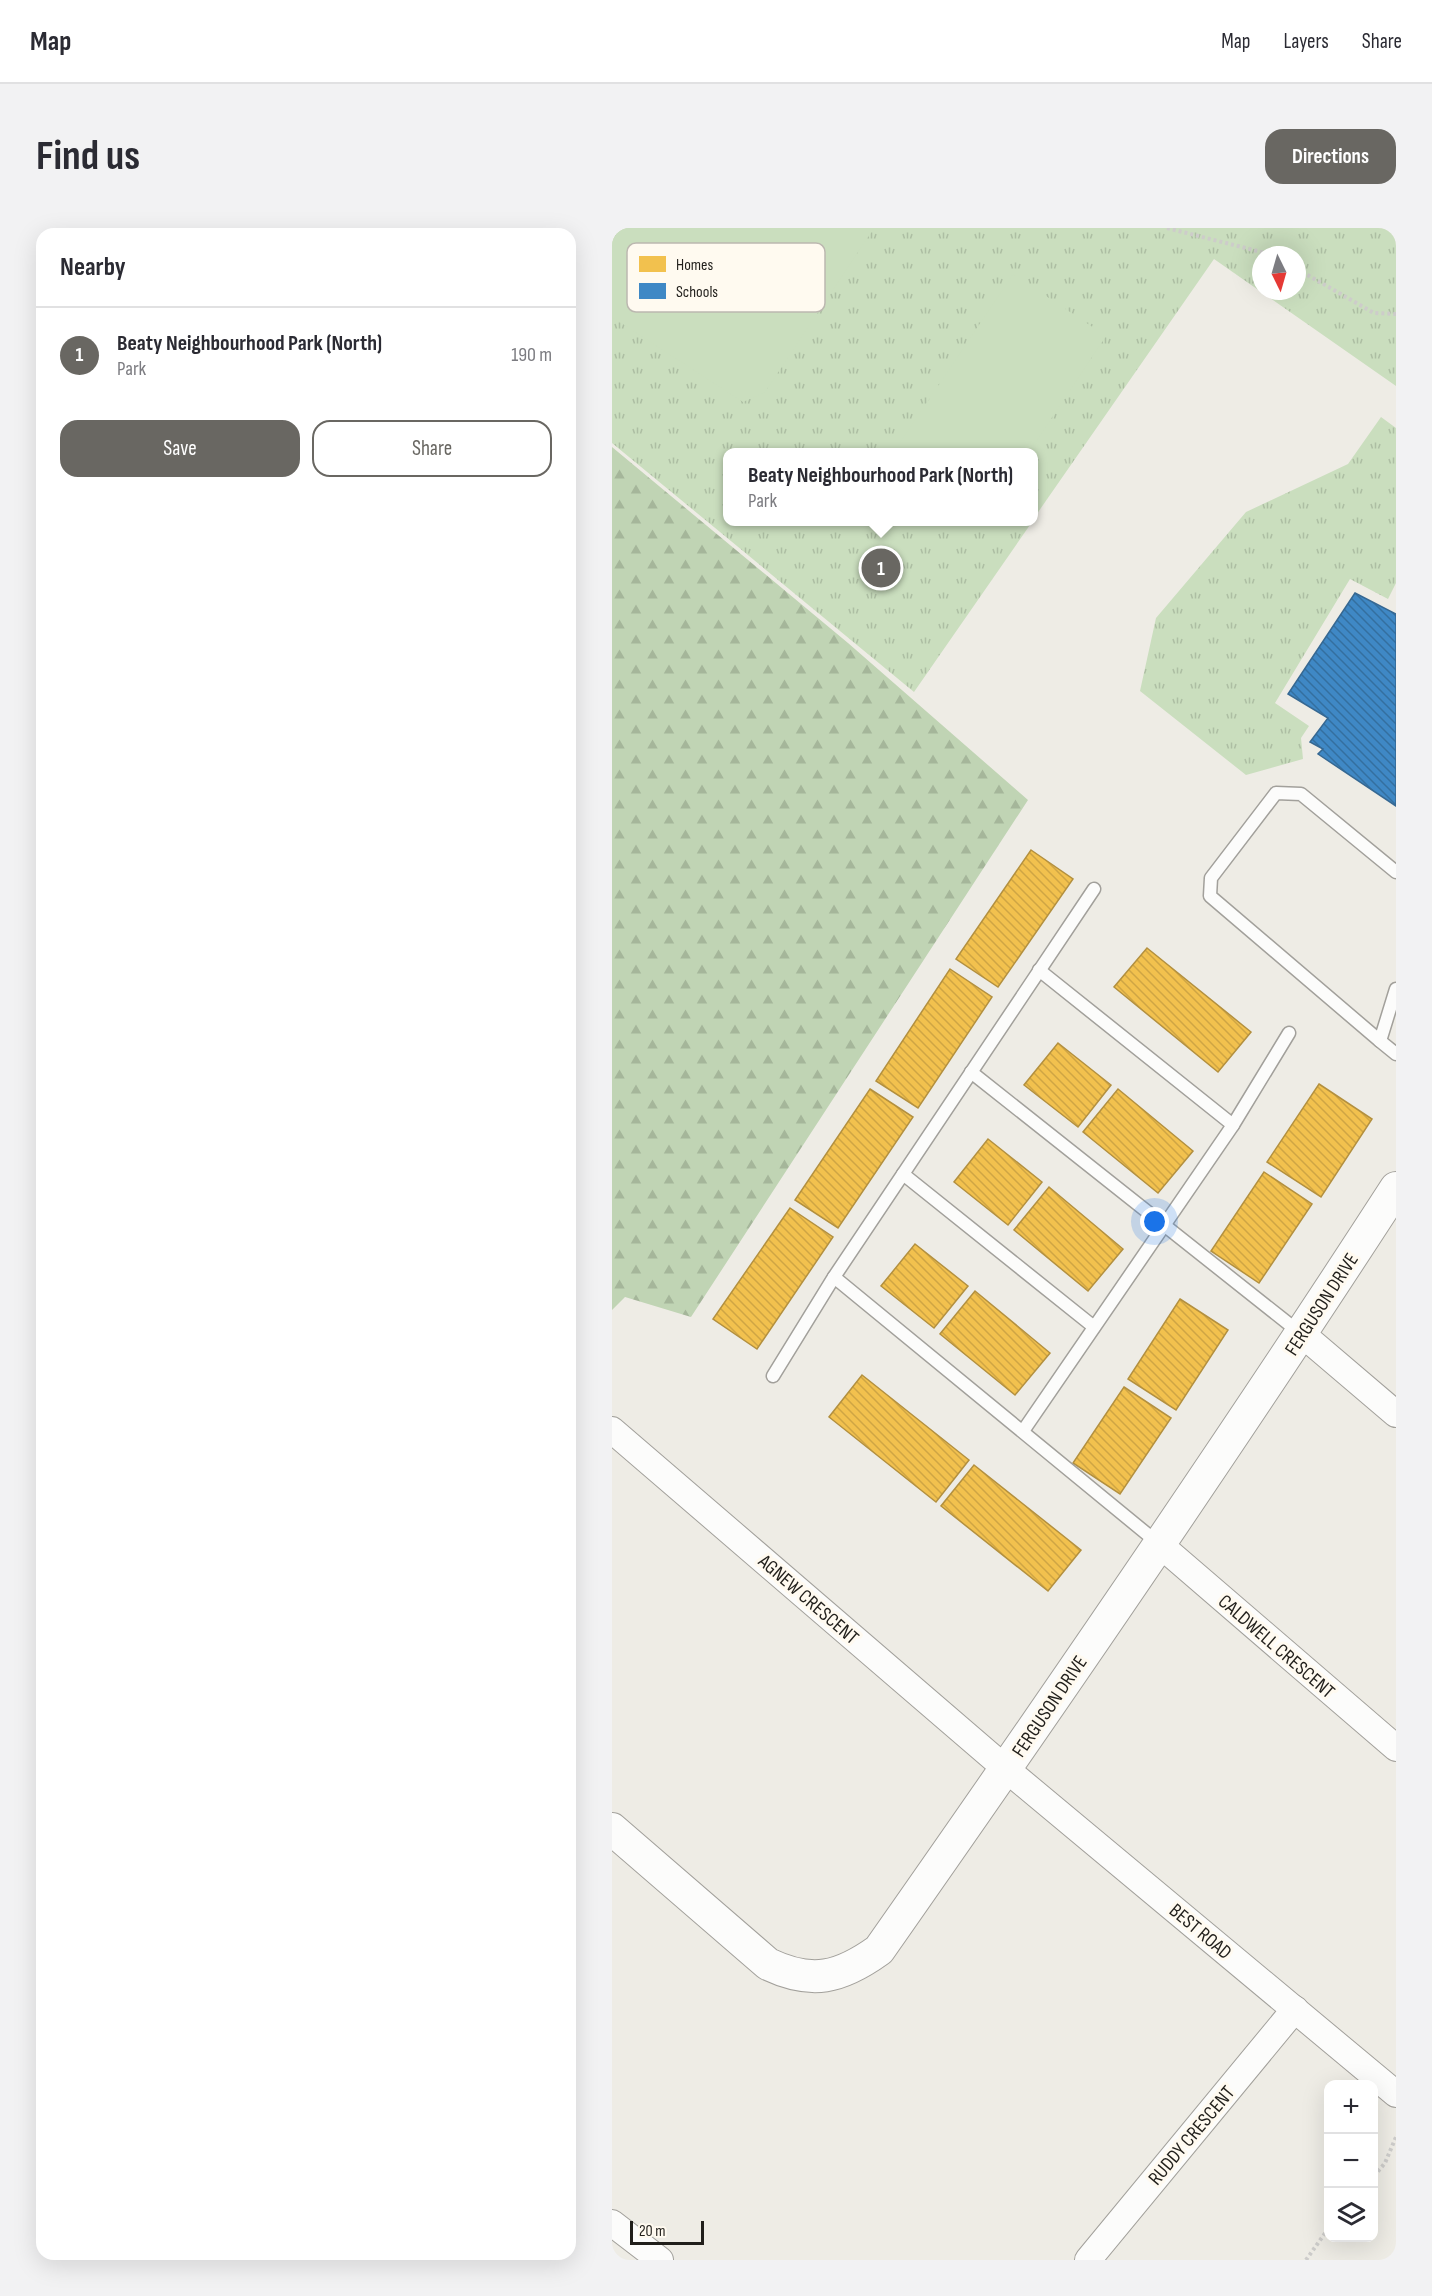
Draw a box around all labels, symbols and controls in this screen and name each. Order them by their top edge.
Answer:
text: Map [30,25,71,58]
text: Map [1221,29,1250,54]
text: Layers [1283,29,1329,54]
text: Share [1362,29,1402,54]
button: Directions [1265,129,1396,184]
text: Find us [36,131,140,182]
legend [627,243,825,312]
north arrow [1252,246,1306,300]
text: Nearby [60,252,126,283]
text: Homes [676,256,713,275]
text: Schools [676,283,718,302]
text: Beaty Neighbourhood Park (North) [117,330,382,357]
text: 1 [76,343,83,367]
text: 190 m [511,343,552,367]
text: Park [117,357,146,381]
button: Save [60,420,300,477]
button: Share [312,420,552,477]
popup [723,448,1038,526]
text: Beaty Neighbourhood Park (North) [748,462,1013,489]
text: Park [748,489,777,513]
pin: 1 [862,546,900,590]
your location [1140,1207,1169,1236]
street label: FERGUSON DRIVE [1280,1249,1364,1360]
street label: AGNEW CRESCENT [753,1549,863,1650]
street label: CALDWELL CRESCENT [1213,1590,1340,1704]
street label: FERGUSON DRIVE [1007,1651,1093,1762]
street label: BEST ROAD [1164,1899,1236,1965]
map controls [1324,2080,1378,2242]
button: + [1324,2080,1378,2134]
street label: RUDDY CRESCENT [1143,2081,1240,2190]
button: − [1324,2134,1378,2188]
button: layers [1324,2188,1378,2242]
scale bar [630,2218,704,2246]
text: 20 m [639,2222,666,2241]

